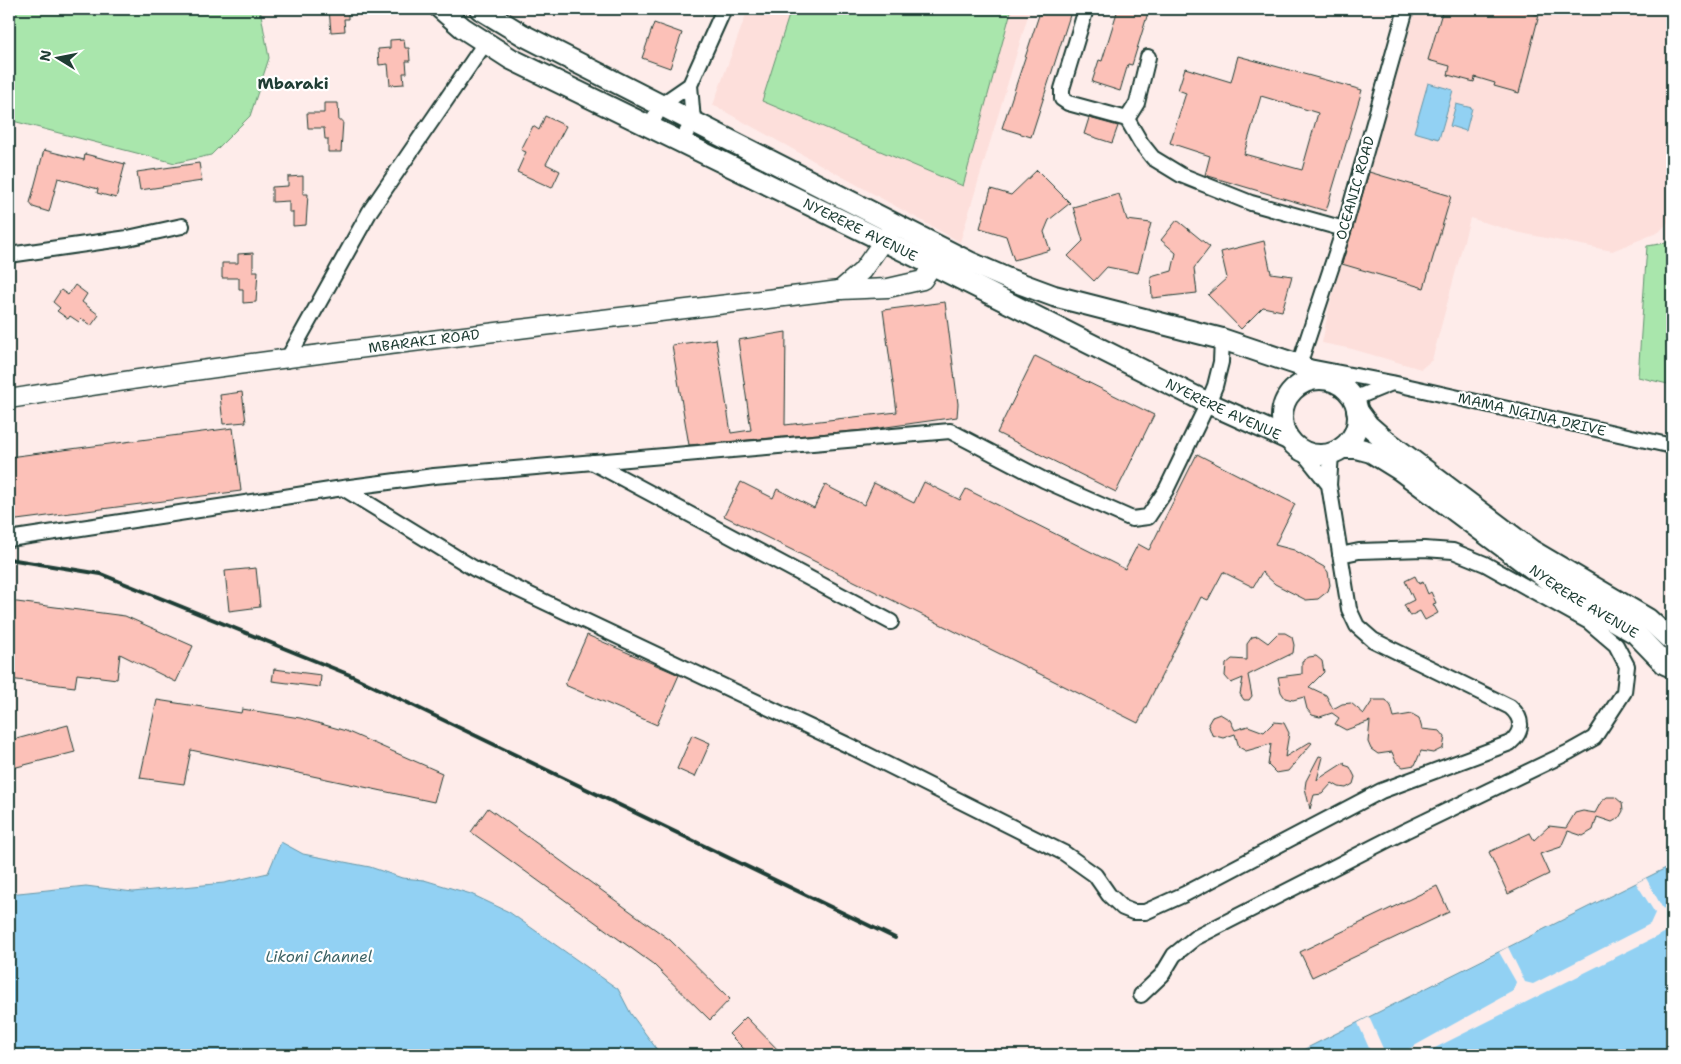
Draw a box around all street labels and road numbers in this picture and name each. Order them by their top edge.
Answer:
street label: OCEANIC ROAD [1332,134,1378,242]
street label: NYERERE AVENUE [800,194,921,265]
street label: MBARAKI ROAD [367,325,481,357]
street label: NYERERE AVENUE [1163,374,1284,444]
street label: MAMA NGINA DRIVE [1456,388,1608,440]
street label: NYERERE AVENUE [1526,560,1642,642]

